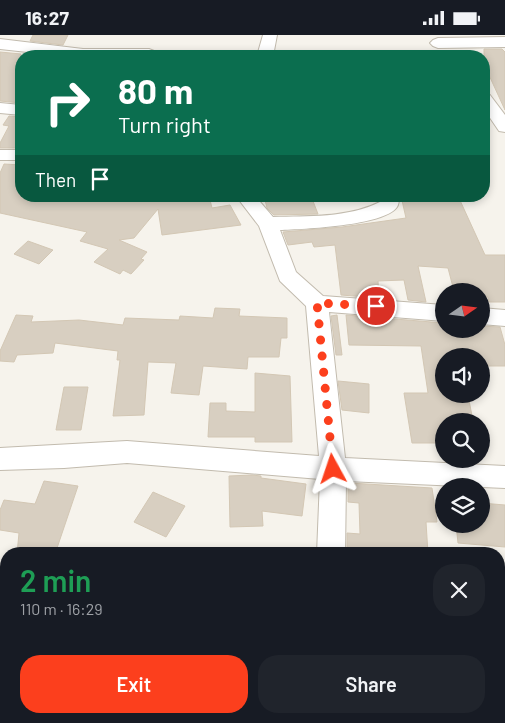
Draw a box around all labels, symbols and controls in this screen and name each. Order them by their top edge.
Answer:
text: 16:27 [25,6,69,29]
text: 80 m [118,69,193,111]
icon: right [35,70,100,135]
text: Turn right [118,111,211,137]
icon: arrive [86,165,114,193]
text: Then [35,168,76,191]
north arrow [435,283,490,337]
map controls [435,283,490,533]
pin [355,285,397,327]
icon: arrive [362,292,390,320]
button: sound [435,348,490,403]
button: search [435,413,490,468]
position arrow [306,442,358,494]
button: layers [435,478,490,533]
text: 2 min [20,562,91,598]
button: close [433,564,485,616]
text: 110 m · 16:29 [20,599,103,618]
button: Exit [20,655,248,713]
button: Share [258,655,485,713]

